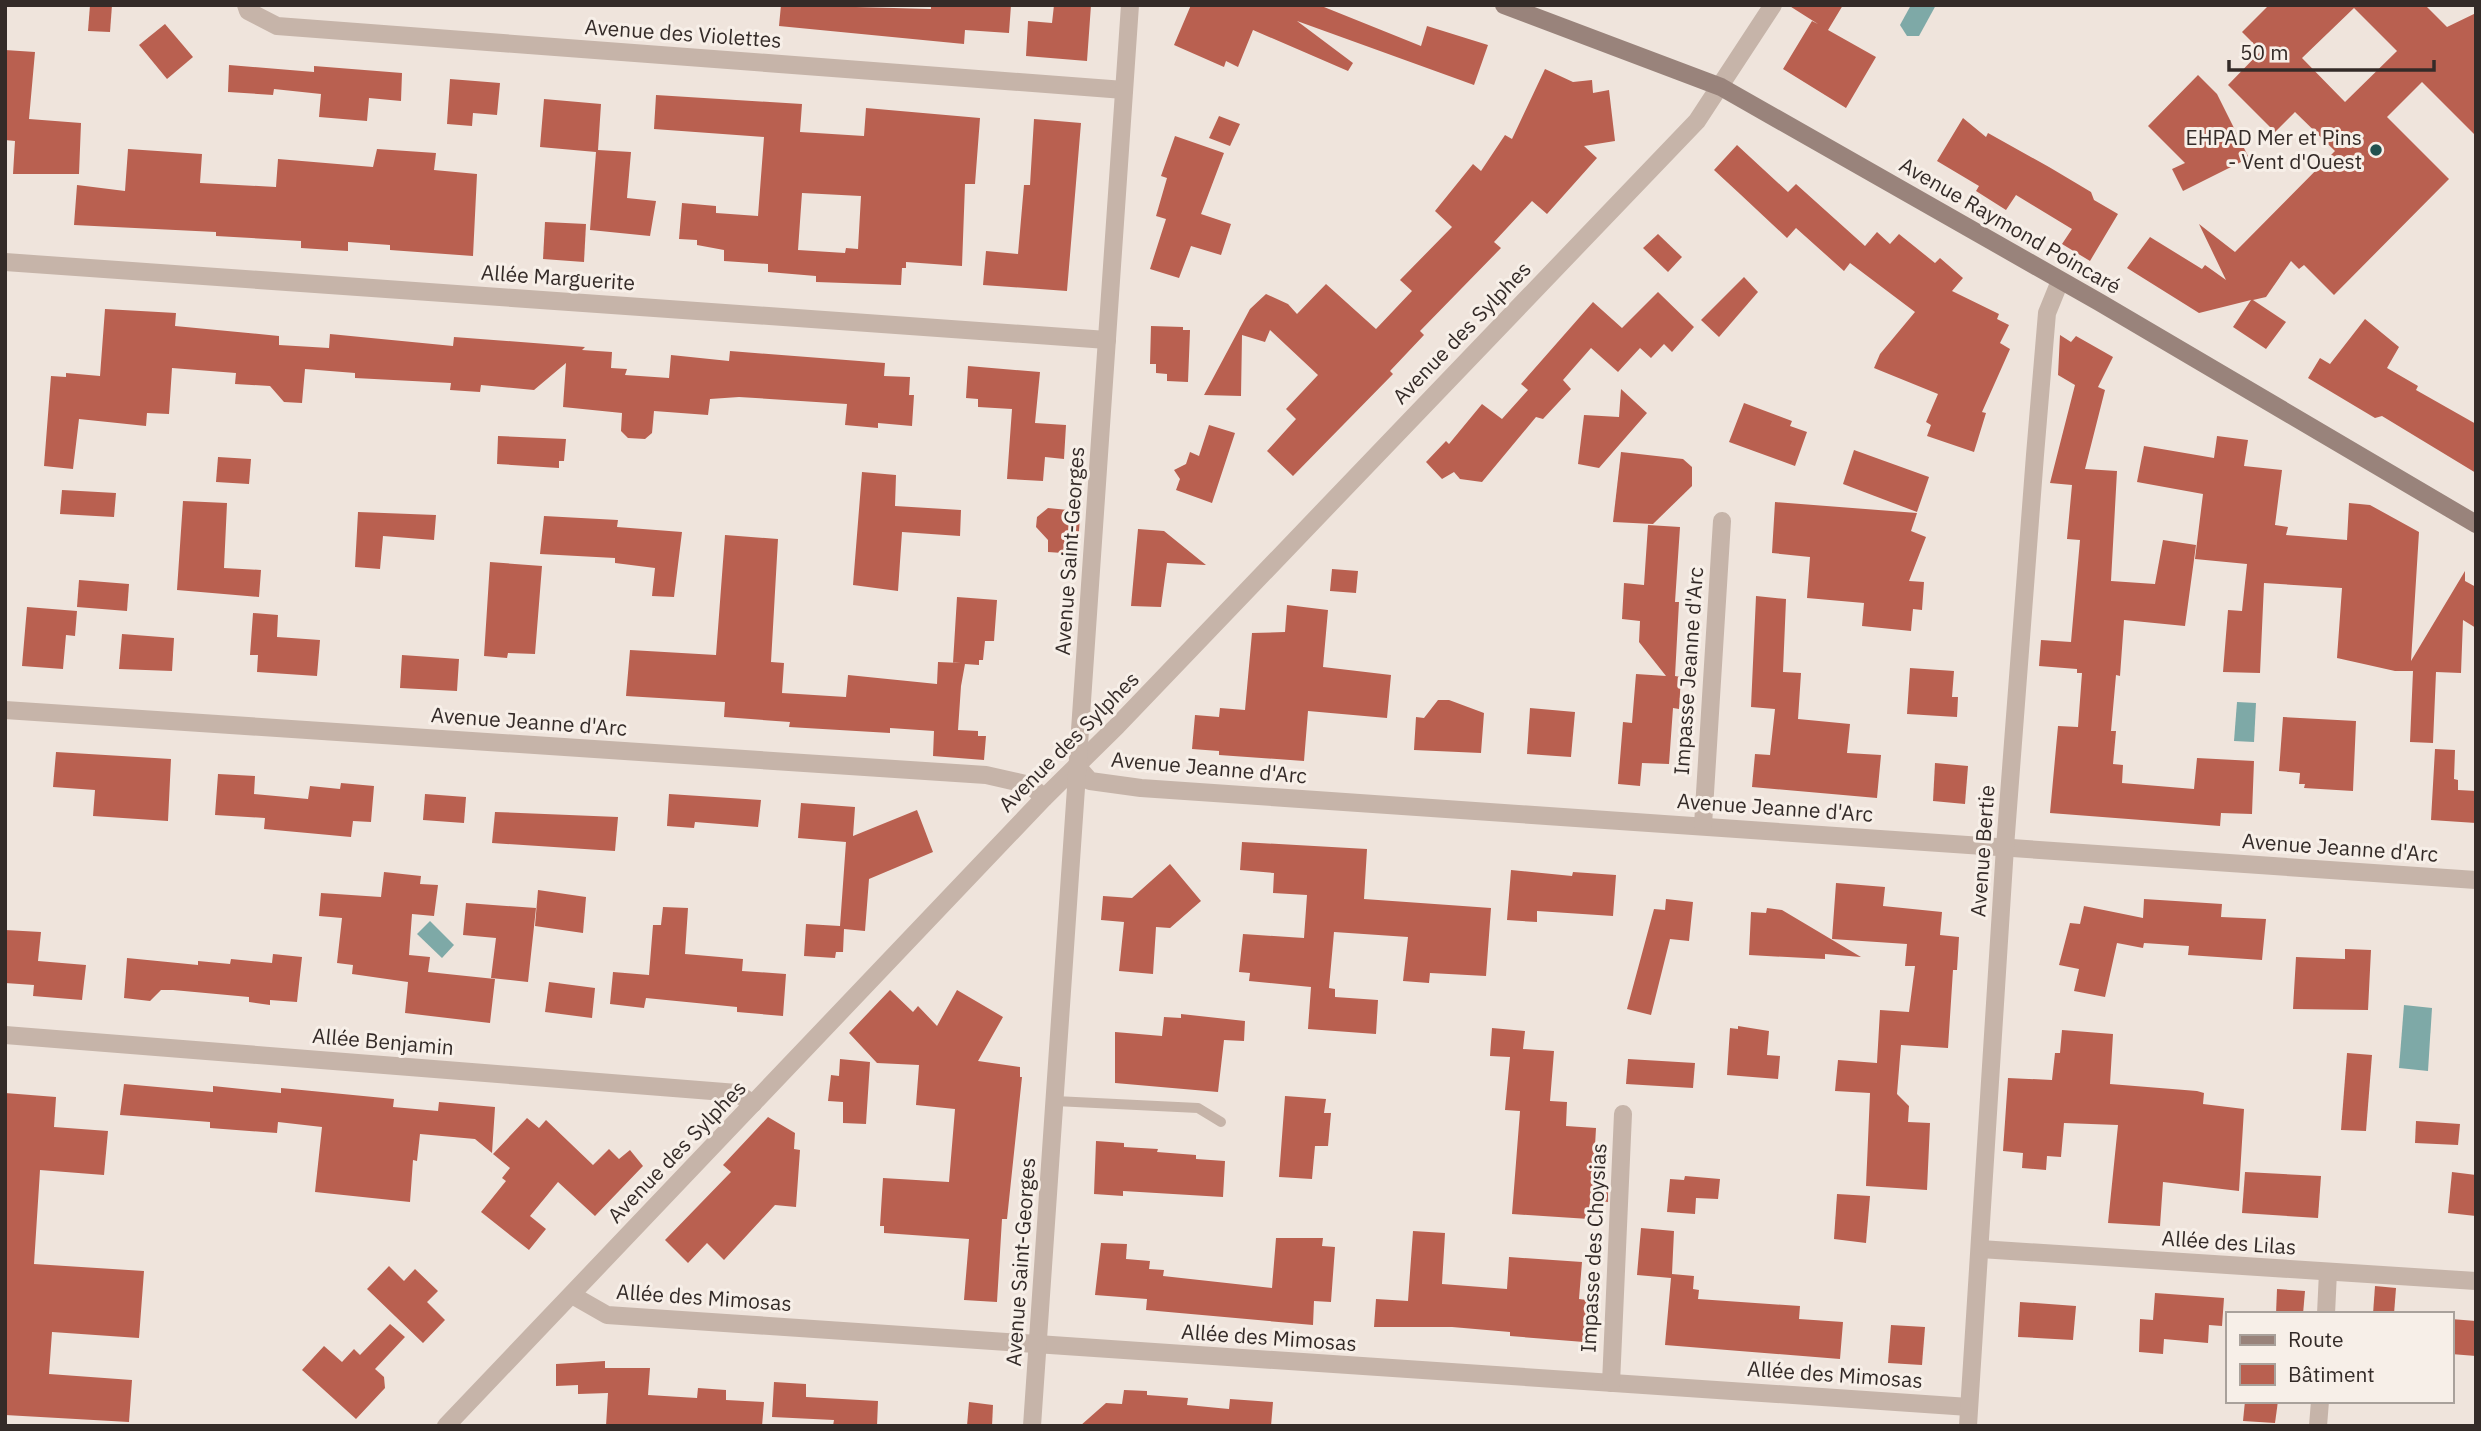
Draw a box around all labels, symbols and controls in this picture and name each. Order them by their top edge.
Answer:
street label: Avenue des Violettes [584,12,782,54]
scale bar [2229,28,2434,72]
text: 50 m [2240,38,2289,66]
place label: EHPAD Mer et Pins - Vent d'Ouest [2185,123,2362,175]
marker: EHPAD Mer et Pins - Vent d'Ouest [2368,142,2384,158]
street label: Avenue Raymond Poincaré [1895,150,2126,300]
street label: Avenue des Sylphes [1386,255,1537,410]
street label: Allée Marguerite [480,258,636,296]
street label: Avenue Saint-Georges [1048,446,1090,656]
street label: Impasse Jeanne d'Arc [1667,566,1709,776]
street label: Avenue des Sylphes [992,665,1145,818]
street label: Avenue Jeanne d'Arc [430,700,628,742]
street label: Avenue Jeanne d'Arc [1110,744,1308,790]
street label: Avenue Bertie [1963,784,2001,918]
street label: Avenue Jeanne d'Arc [1676,786,1874,828]
street label: Avenue Jeanne d'Arc [2241,826,2439,868]
street label: Allée Benjamin [311,1021,455,1061]
street label: Avenue des Sylphes [601,1074,752,1229]
street label: Impasse des Choysias [1574,1142,1612,1353]
street label: Avenue Saint-Georges [999,1157,1041,1367]
street label: Allée des Lilas [2161,1223,2297,1261]
street label: Allée des Mimosas [615,1277,793,1317]
legend [2226,1312,2453,1403]
street label: Allée des Mimosas [1180,1317,1358,1357]
text: Route [2288,1325,2344,1353]
street label: Allée des Mimosas [1746,1354,1924,1394]
text: Bâtiment [2288,1360,2375,1388]

